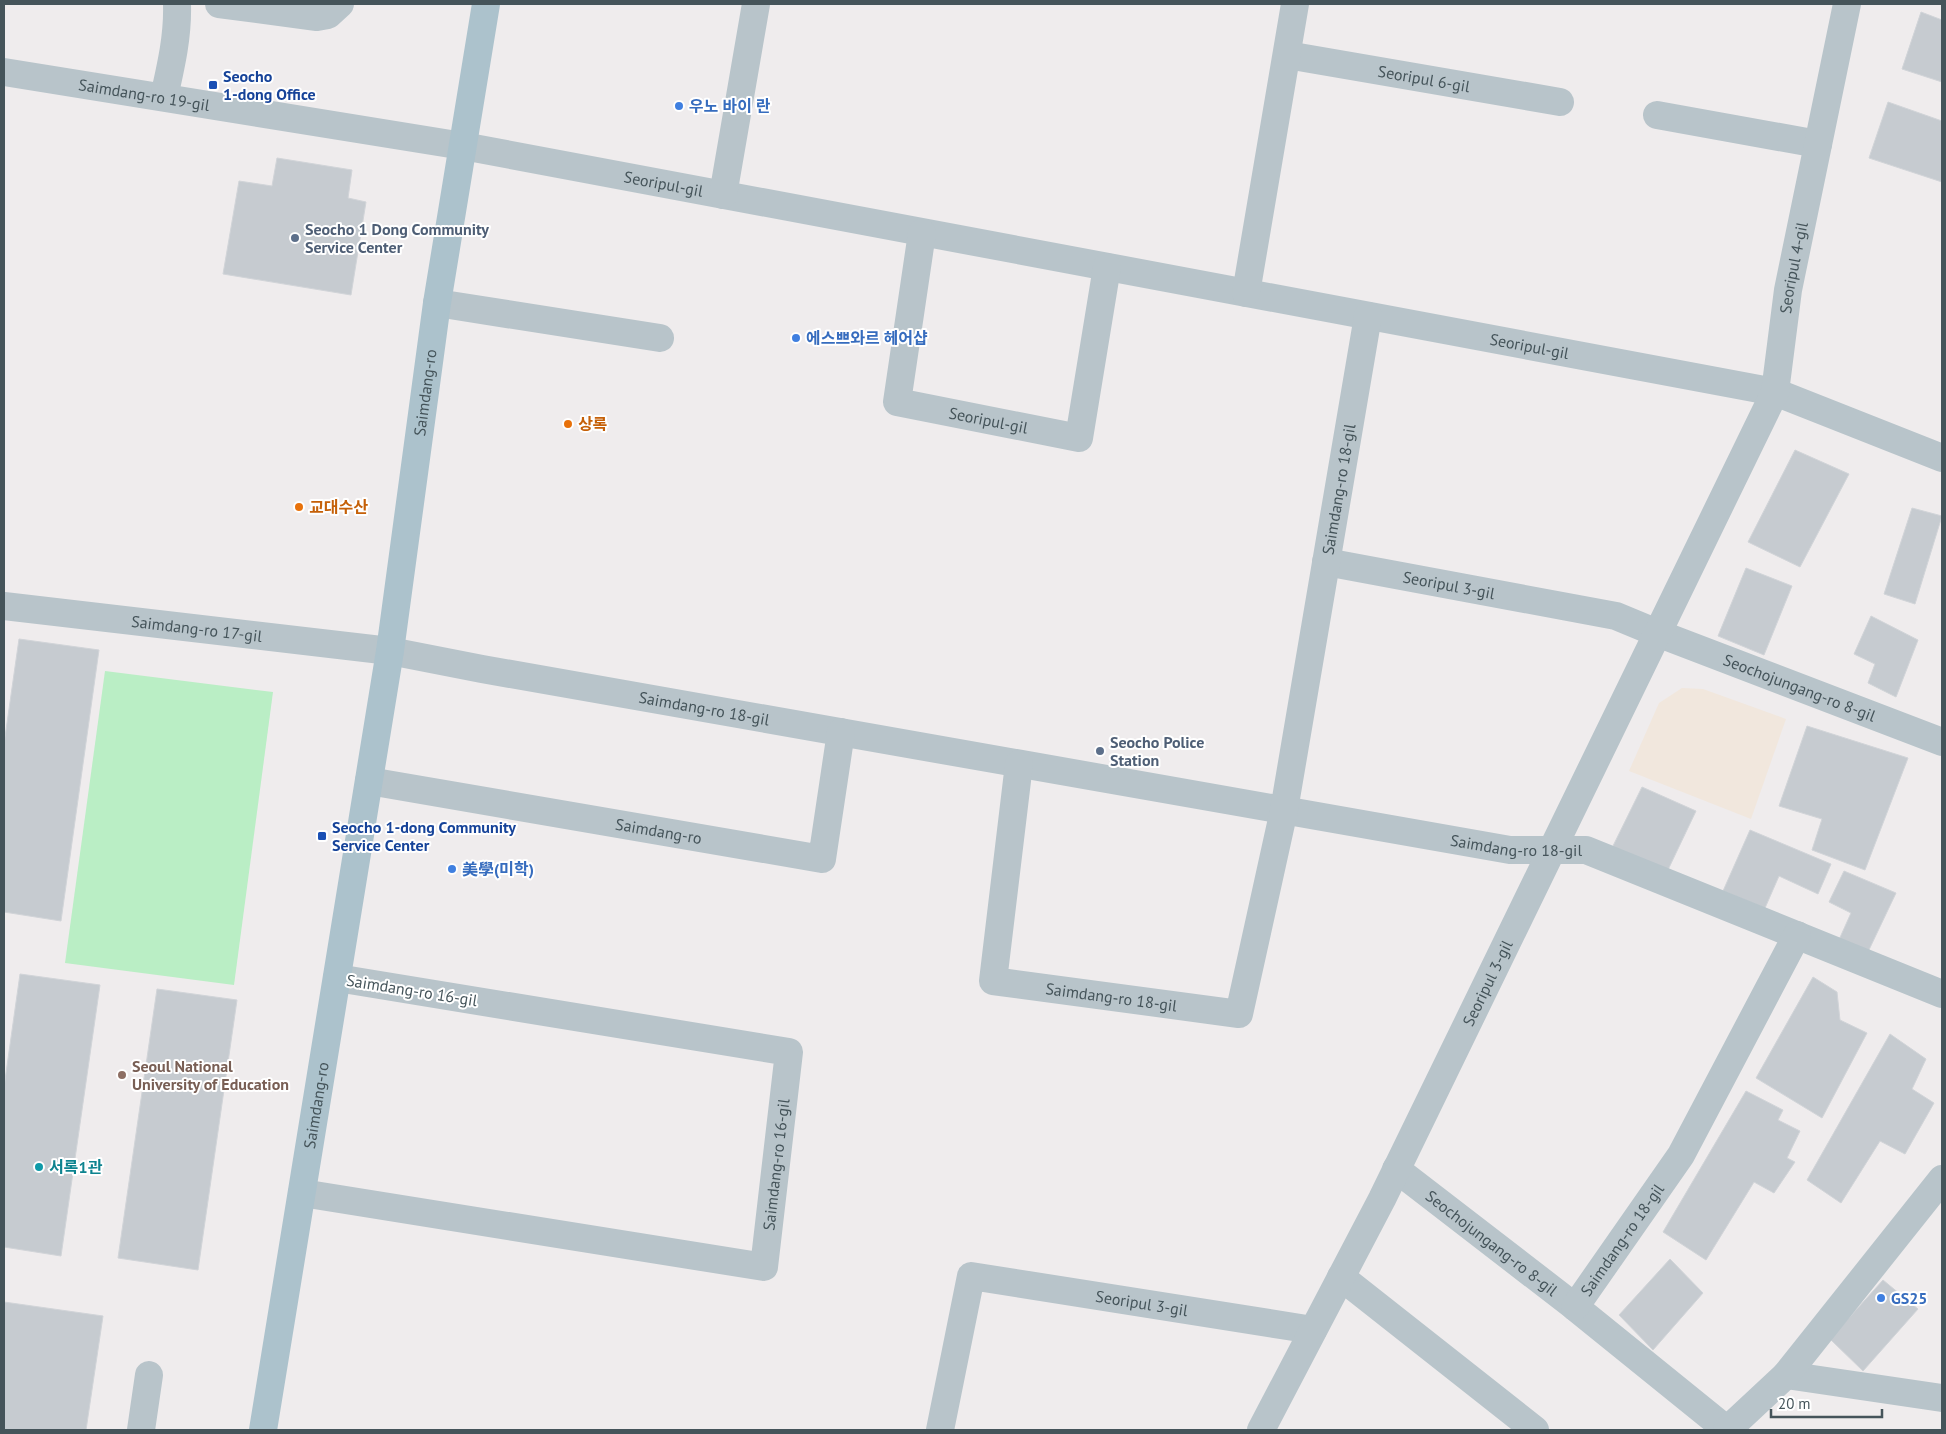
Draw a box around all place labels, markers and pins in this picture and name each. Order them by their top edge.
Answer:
place label: Seocho 1-dong Office [223,66,316,104]
marker: Seocho 1-dong Office [207,79,219,91]
place label: 우노 바이 란 [689,96,771,116]
marker: 우노 바이 란 [673,100,685,112]
place label: Seocho 1 Dong Community Service Center [305,219,489,257]
marker: Seocho 1 Dong Community Service Center [289,232,301,244]
place label: 에스쁘와르 헤어샵 [806,328,928,348]
marker: 에스쁘와르 헤어샵 [790,332,802,344]
place label: 상록 [578,414,607,434]
marker: 상록 [562,418,574,430]
place label: 교대수산 [309,497,368,517]
marker: 교대수산 [293,501,305,513]
place label: Seocho Police Station [1110,732,1204,770]
marker: Seocho Police Station [1094,745,1106,757]
place label: Seocho 1-dong Community Service Center [332,817,516,855]
marker: Seocho 1-dong Community Service Center [316,830,328,842]
place label: 美學(미학) [462,859,534,879]
marker: 美學(미학) [446,863,458,875]
place label: Seoul National University of Education [132,1056,289,1094]
marker: Seoul National University of Education [116,1069,128,1081]
place label: 서록1관 [49,1157,103,1177]
marker: 서록1관 [33,1161,45,1173]
place label: GS25 [1891,1288,1927,1308]
marker: GS25 [1875,1292,1887,1304]

